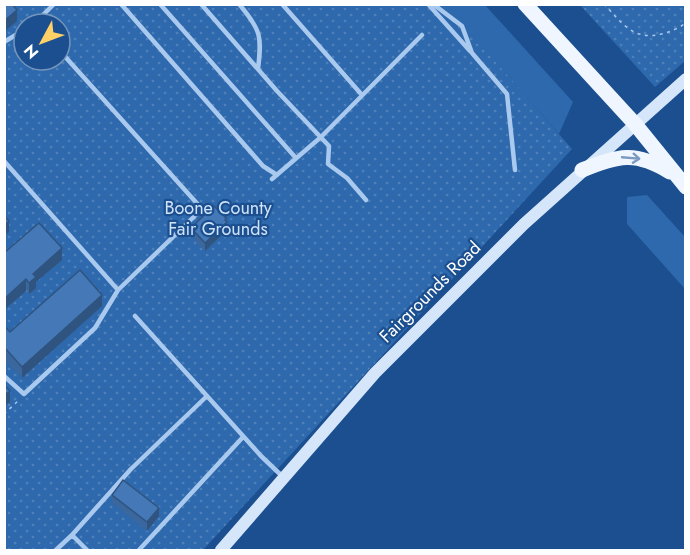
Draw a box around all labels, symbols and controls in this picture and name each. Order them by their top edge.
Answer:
north arrow [12,12,72,72]
text: N [18,39,44,64]
one-way arrow [621,153,640,164]
park label: Boone County Fair Grounds [164,195,272,242]
street label: Fairgrounds Road [373,235,487,349]

